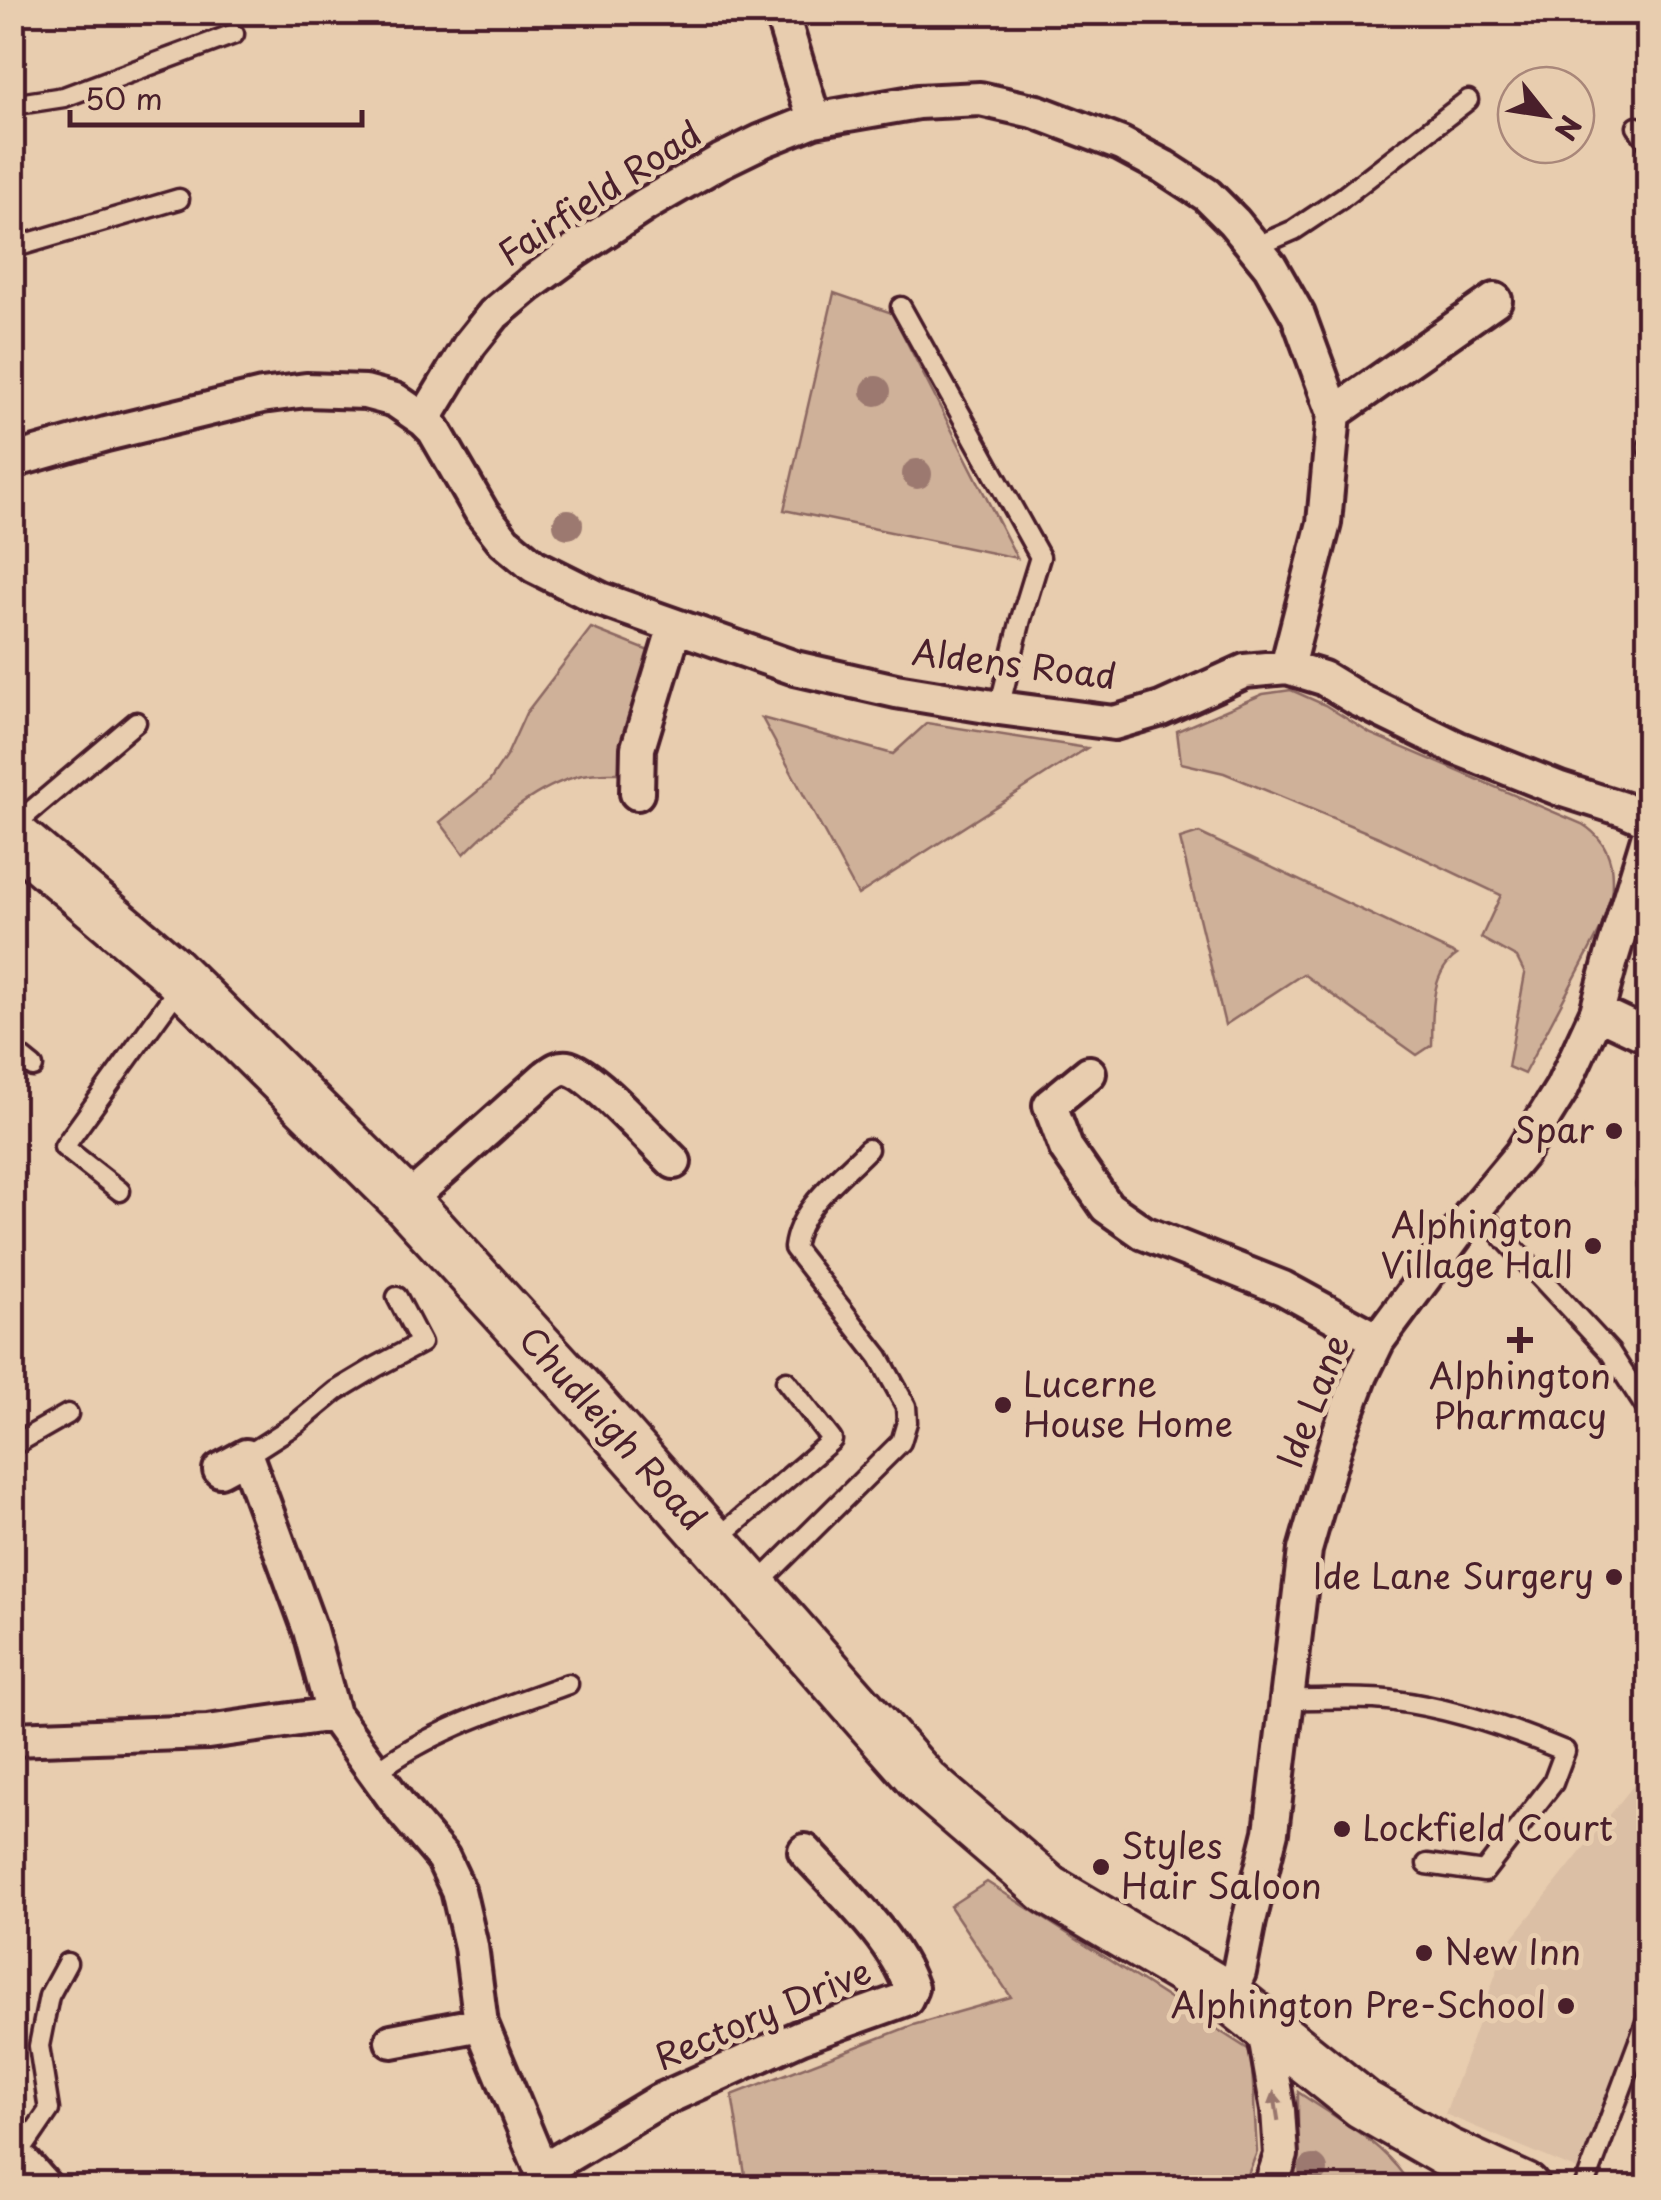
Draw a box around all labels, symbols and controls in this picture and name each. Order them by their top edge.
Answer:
scale bar [70,65,362,127]
north arrow [1496,65,1596,165]
text: 50 m [85,75,163,120]
street label: Fairfield Road [486,106,711,278]
text: N [1545,108,1593,149]
street label: Aldens Road [909,624,1119,701]
place label: Spar [1515,1102,1594,1155]
marker: Spar [1603,1120,1625,1142]
place label: Alphington Village Hall [1381,1197,1573,1290]
marker: Alphington Village Hall [1582,1235,1604,1257]
street label: Chudleigh Road [507,1313,720,1541]
street label: Ide Lane [1262,1325,1361,1475]
marker: Alphington Pharmacy [1509,1329,1531,1351]
place label: Alphington Pharmacy [1429,1348,1611,1441]
place label: Lucerne House Home [1023,1356,1233,1449]
marker: Lucerne House Home [992,1394,1014,1416]
place label: Ide Lane Surgery [1313,1548,1594,1601]
marker: Ide Lane Surgery [1603,1566,1625,1588]
place label: Lockfield Court [1362,1800,1613,1853]
place label: Styles Hair Saloon [1121,1818,1322,1911]
marker: Lockfield Court [1331,1818,1353,1840]
marker: Styles Hair Saloon [1090,1856,1112,1878]
place label: New Inn [1444,1924,1581,1977]
marker: New Inn [1413,1942,1435,1964]
street label: Rectory Drive [645,1943,879,2082]
place label: Alphington Pre-School [1171,1977,1546,2030]
marker: Alphington Pre-School [1555,1995,1577,2017]
one-way arrow [1268,2090,1284,2121]

